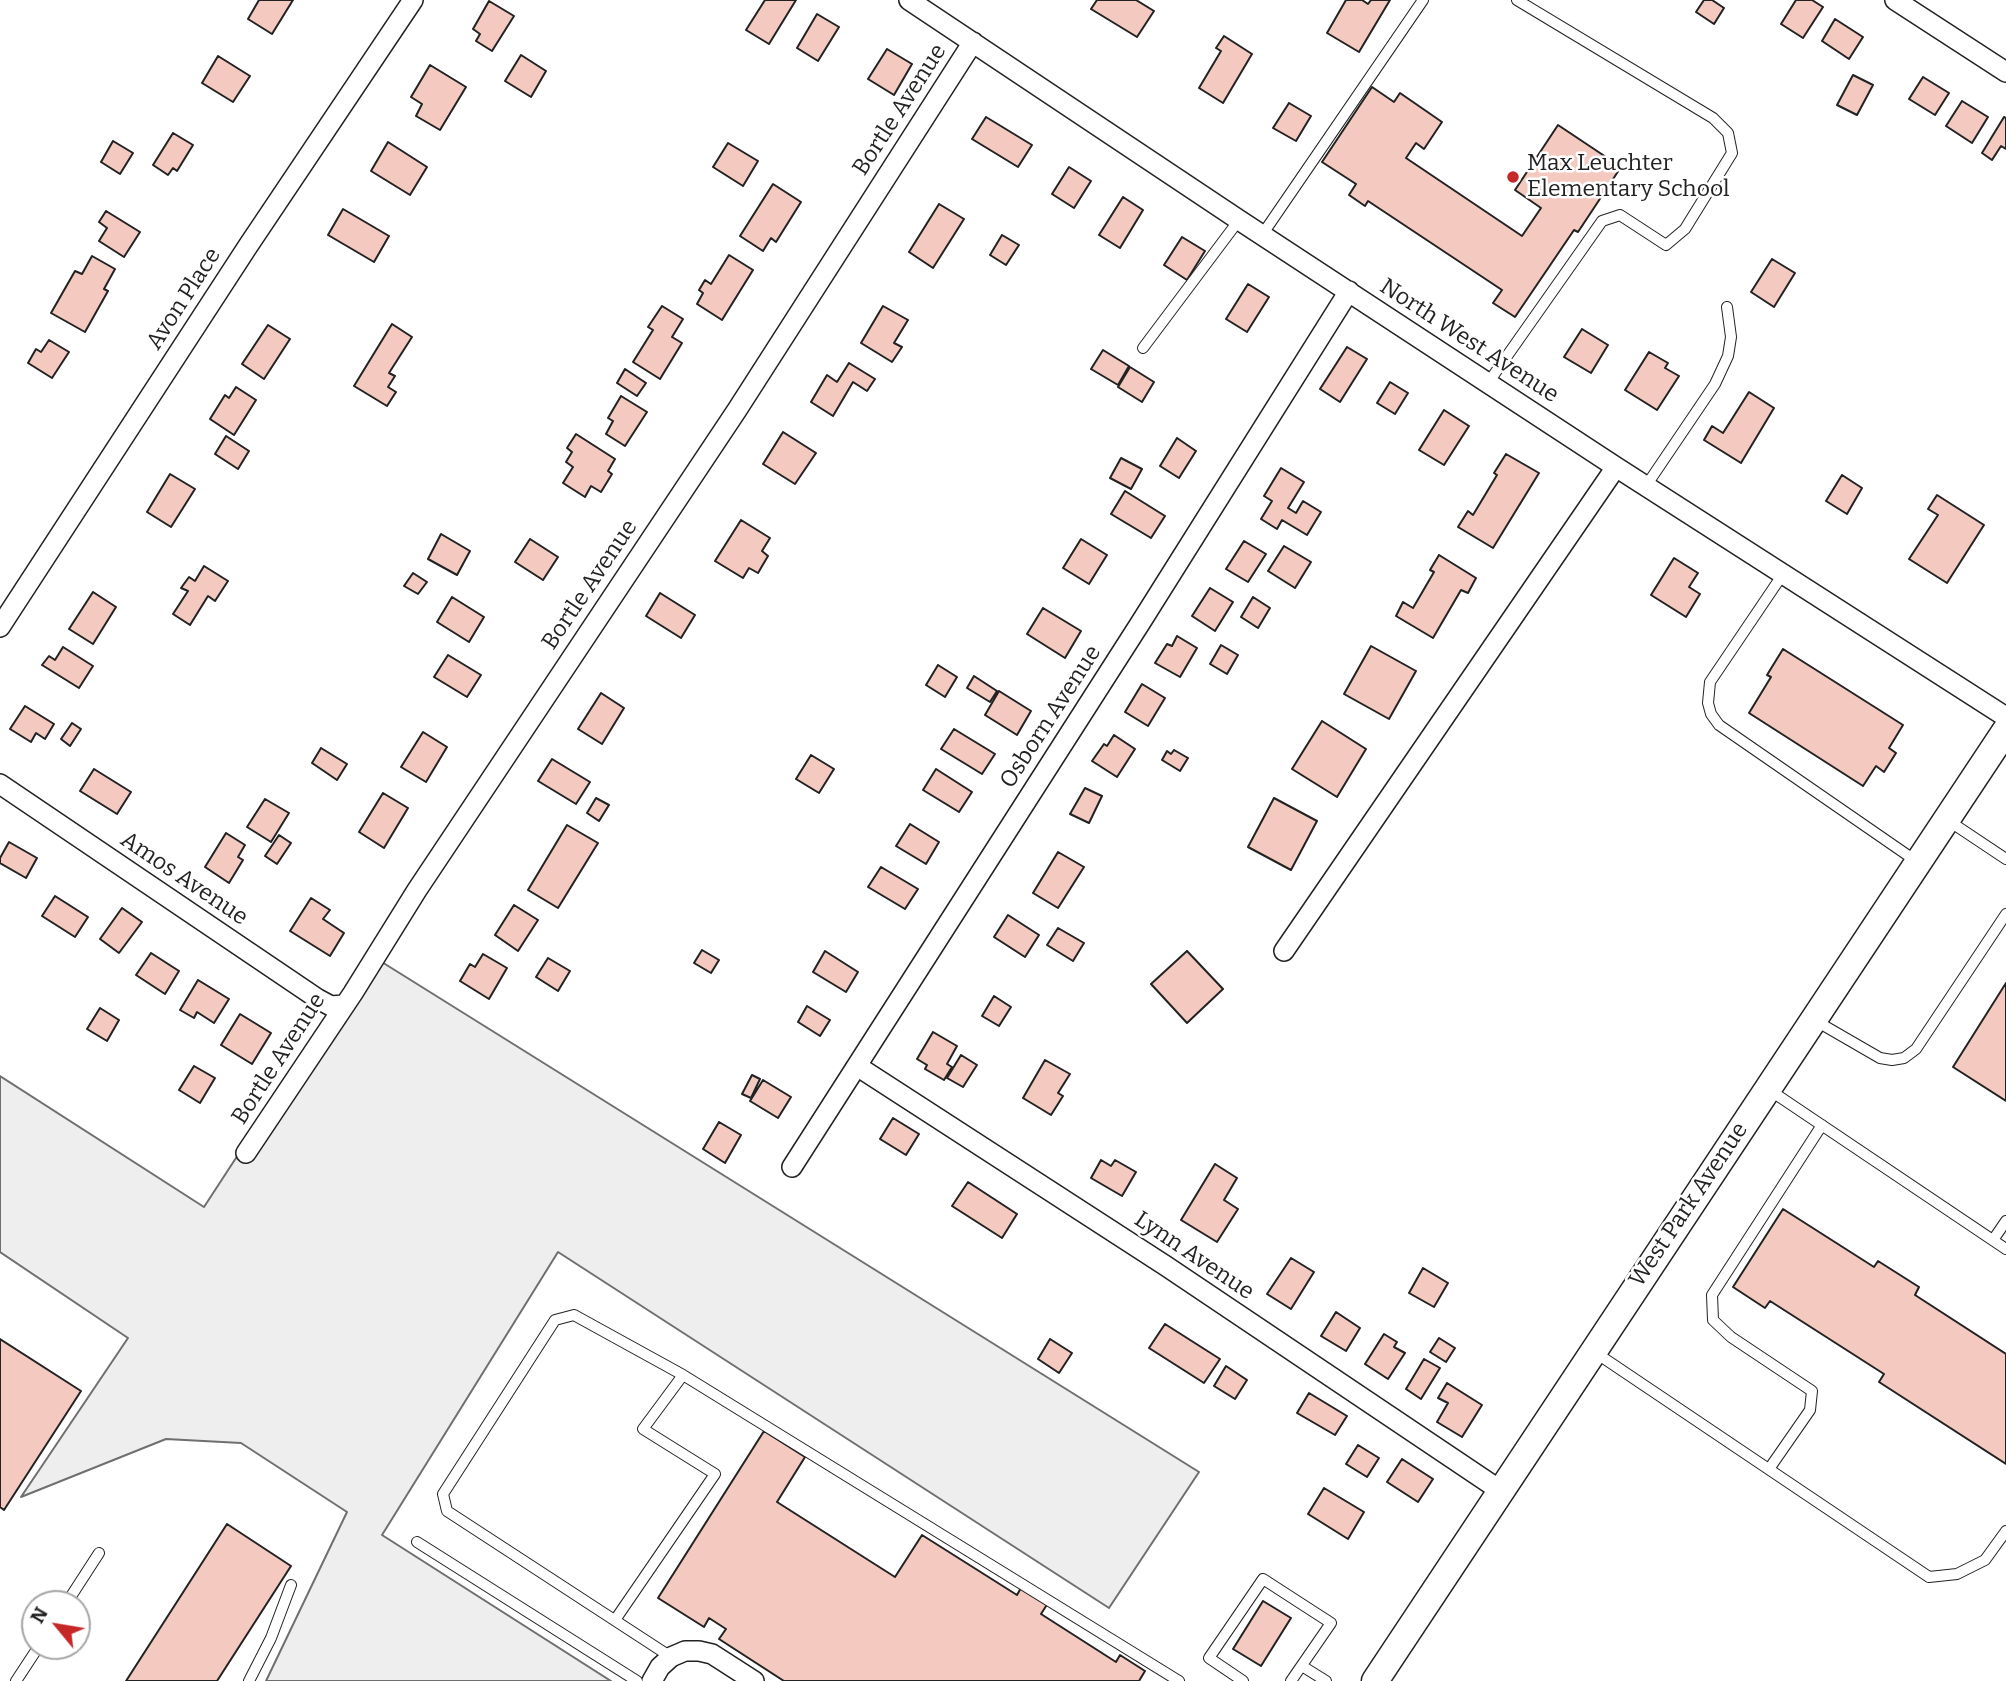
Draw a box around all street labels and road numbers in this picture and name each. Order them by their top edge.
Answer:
street label: Bortle Avenue [847,39,953,181]
street label: Avon Place [141,243,227,355]
street label: North West Avenue [1374,273,1564,409]
street label: Bortle Avenue [536,515,644,655]
street label: Osborn Avenue [995,641,1107,793]
street label: Amos Avenue [115,826,253,932]
street label: Bortle Avenue [226,988,332,1130]
street label: West Park Avenue [1624,1118,1754,1292]
street label: Lynn Avenue [1129,1206,1259,1306]

